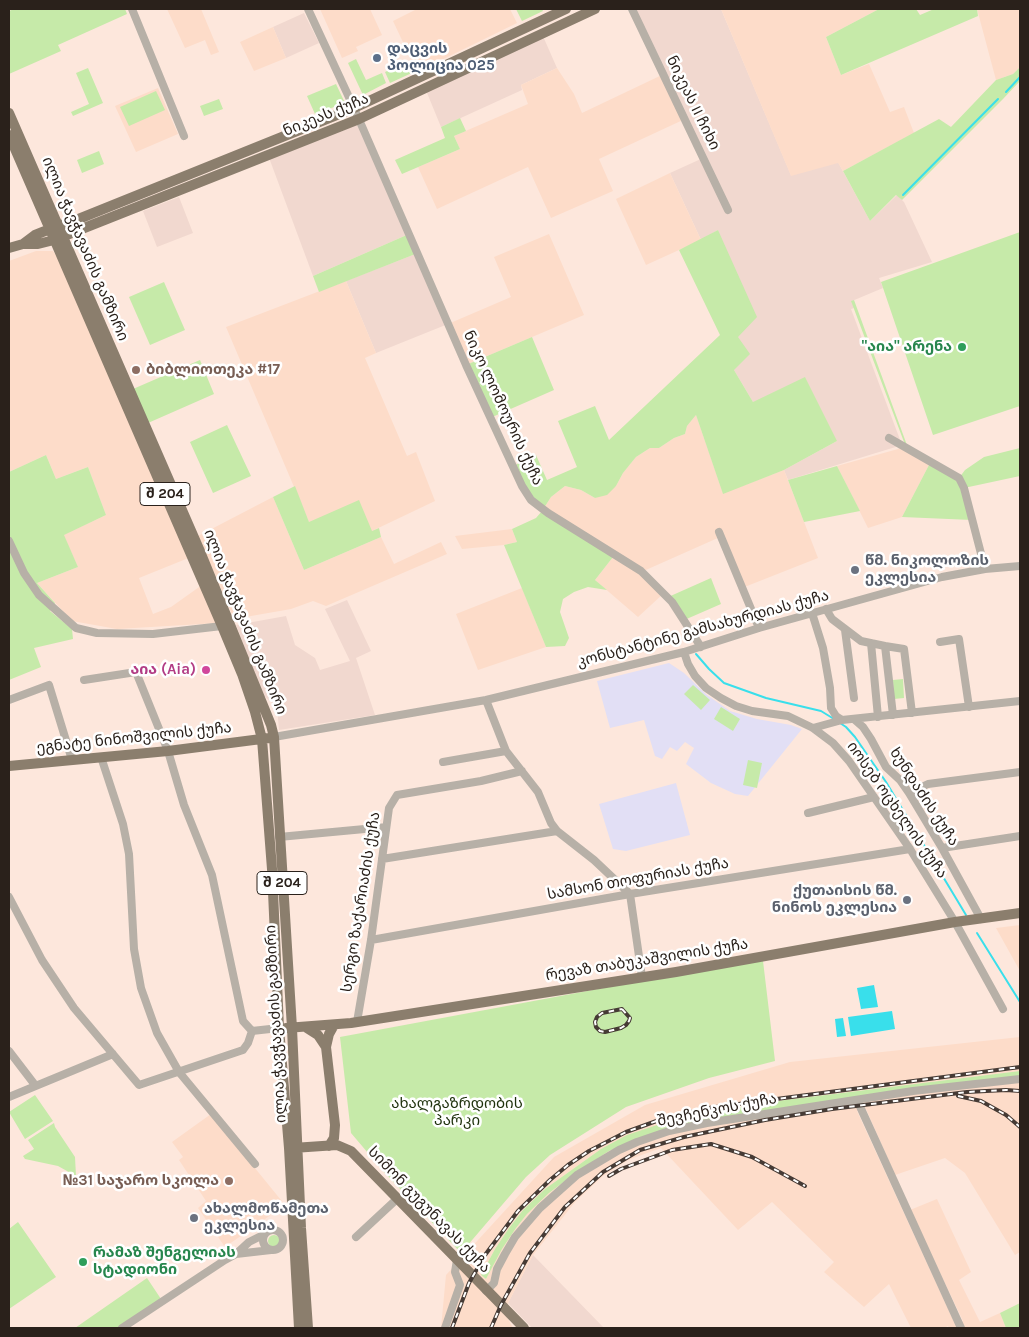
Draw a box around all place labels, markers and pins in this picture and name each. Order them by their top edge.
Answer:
place label: დაცვის პოლიცია 025 [387,40,495,75]
marker: დაცვის პოლიცია 025 [371,52,383,64]
place label: "აია" არენა [862,338,952,356]
marker: "აია" არენა [956,341,968,353]
place label: ბიბლიოთეკა #17 [146,361,280,379]
marker: ბიბლიოთეკა #17 [130,364,142,376]
place label: წმ. ნიკოლოზის ეკლესია [865,552,989,587]
marker: წმ. ნიკოლოზის ეკლესია [849,564,861,576]
place label: აია (Aia) [131,661,196,679]
marker: აია (Aia) [200,664,212,676]
place label: ქუთაისის წმ. ნინოს ეკლესია [772,882,897,917]
marker: ქუთაისის წმ. ნინოს ეკლესია [901,894,913,906]
place label: №31 საჯარო სკოლა [62,1172,219,1190]
marker: №31 საჯარო სკოლა [223,1175,235,1187]
place label: ახალმოწამეთა ეკლესია [204,1200,329,1235]
marker: ახალმოწამეთა ეკლესია [188,1212,200,1224]
place label: რამაზ შენგელიას სტადიონი [93,1244,236,1279]
marker: რამაზ შენგელიას სტადიონი [77,1256,89,1268]

